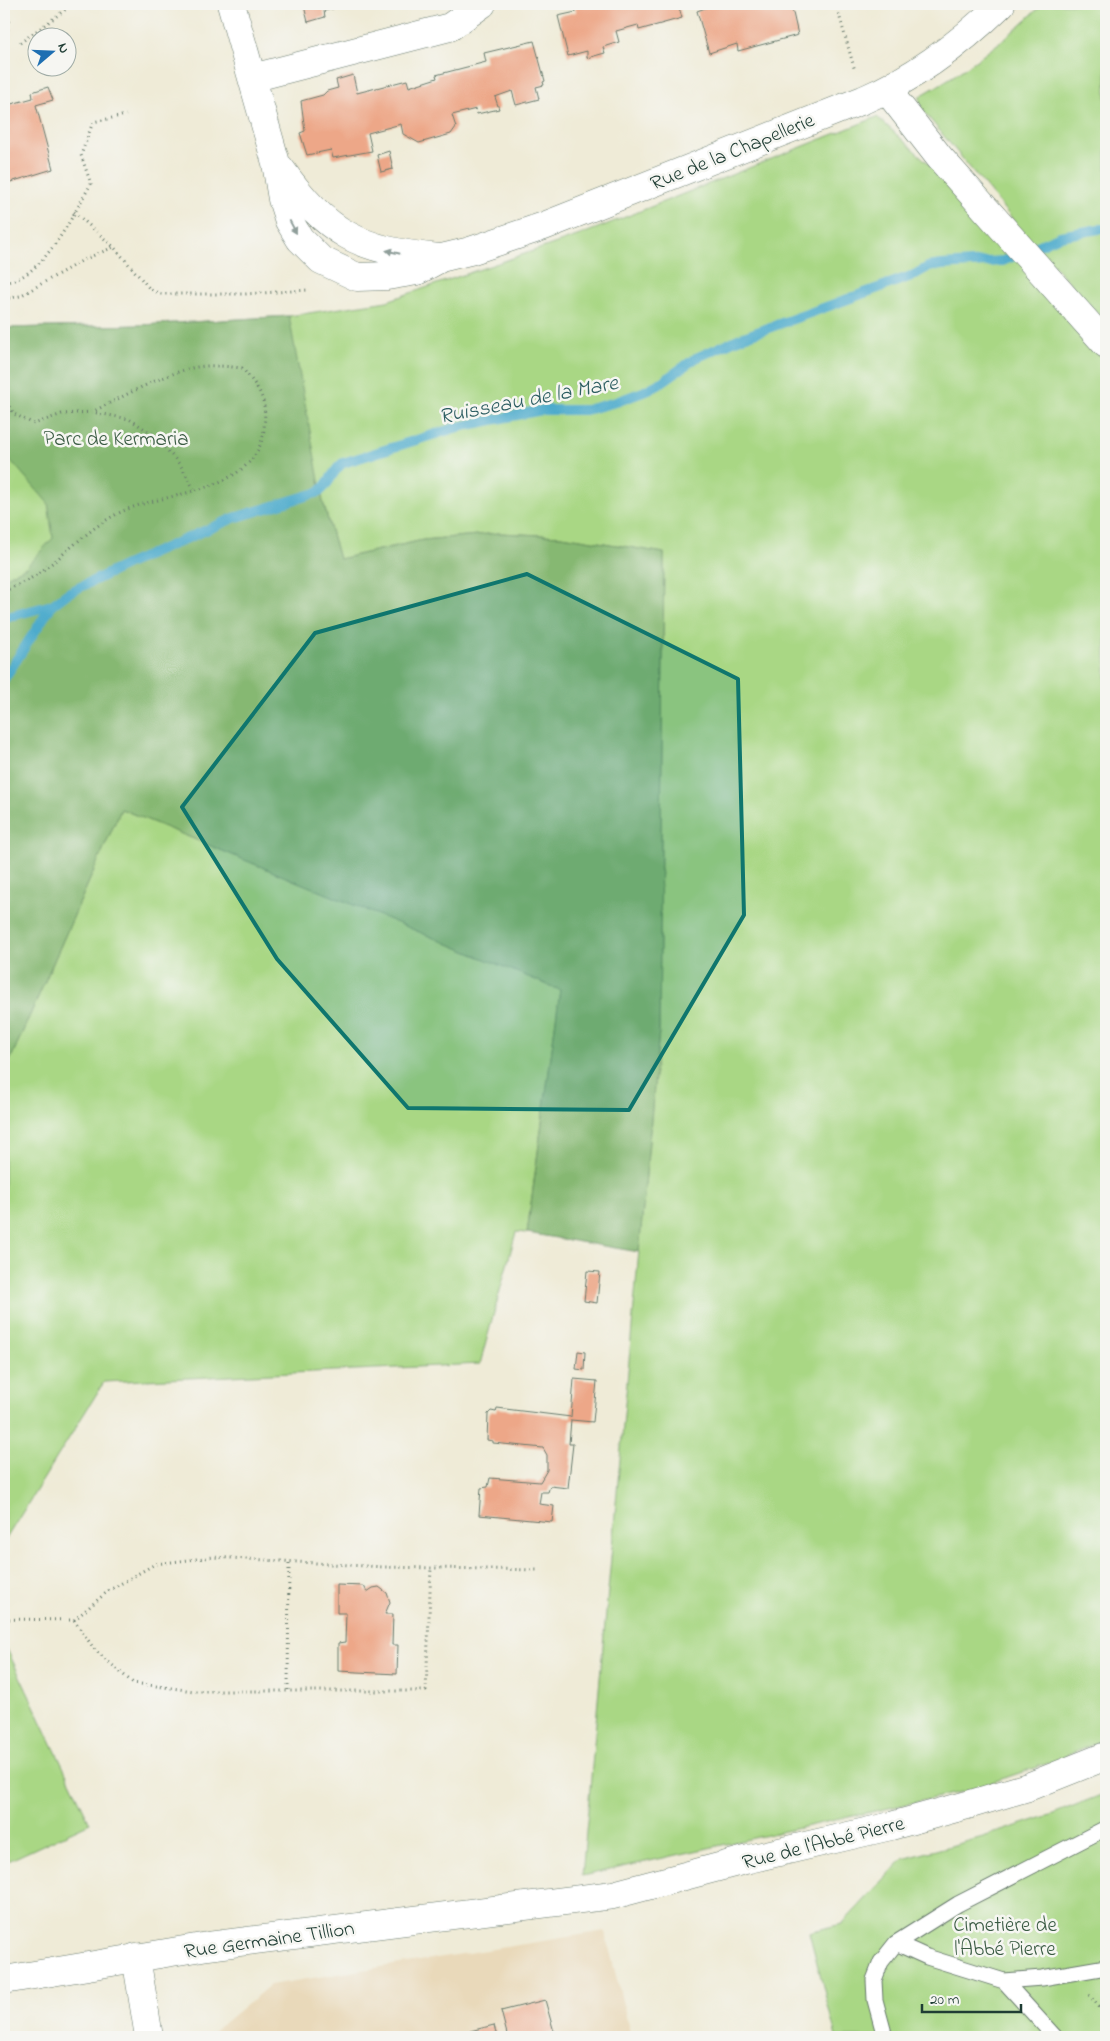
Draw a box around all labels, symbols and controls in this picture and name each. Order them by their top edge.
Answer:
north arrow [28,28,78,78]
text: N [51,40,74,56]
street label: Rue de la Chapellerie [646,106,820,199]
one-way arrow [289,219,297,234]
one-way arrow [385,248,400,256]
water label: Ruisseau de la Mare [436,368,622,434]
park label: Parc de Kermaria [43,425,189,455]
street label: Rue de l'Abbé Pierre [739,1809,908,1879]
park label: Cimetière de l'Abbé Pierre [953,1911,1057,1965]
street label: Rue Germaine Tillion [182,1914,356,1968]
scale bar [922,1981,1021,2013]
text: 20 m [930,1989,960,2011]

